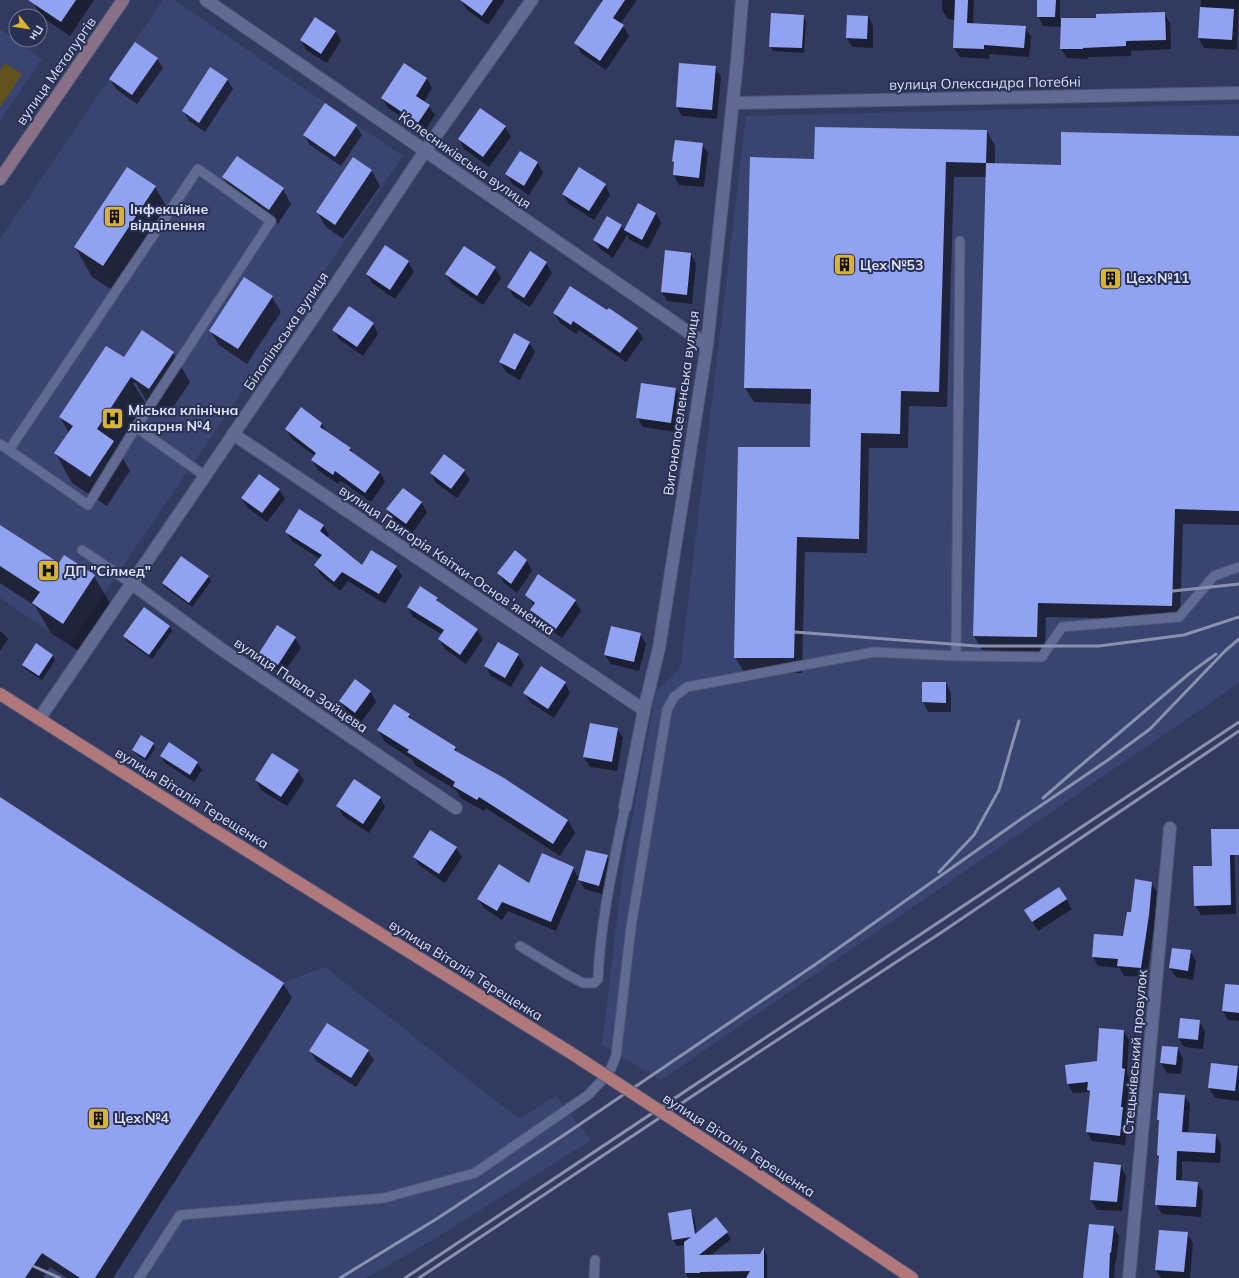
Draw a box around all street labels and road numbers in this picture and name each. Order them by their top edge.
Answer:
street label: вулиця Металургів [12,13,100,129]
street label: вулиця Олександра Потебні [889,72,1081,94]
street label: Колесниківська вулиця [395,107,535,213]
street label: Білопільська вулиця [240,268,332,394]
street label: Вигонопоселенська вулиця [659,309,703,497]
street label: вулиця Григорія Квітки-Основʼяненка [336,481,558,639]
street label: вулиця Павла Зайцева [231,633,371,737]
street label: вулиця Віталія Терещенка [112,743,272,853]
street label: вулиця Віталія Терещенка [386,915,546,1025]
street label: Стецьківський провулок [1119,968,1151,1135]
street label: вулиця Віталія Терещенка [660,1089,818,1201]

